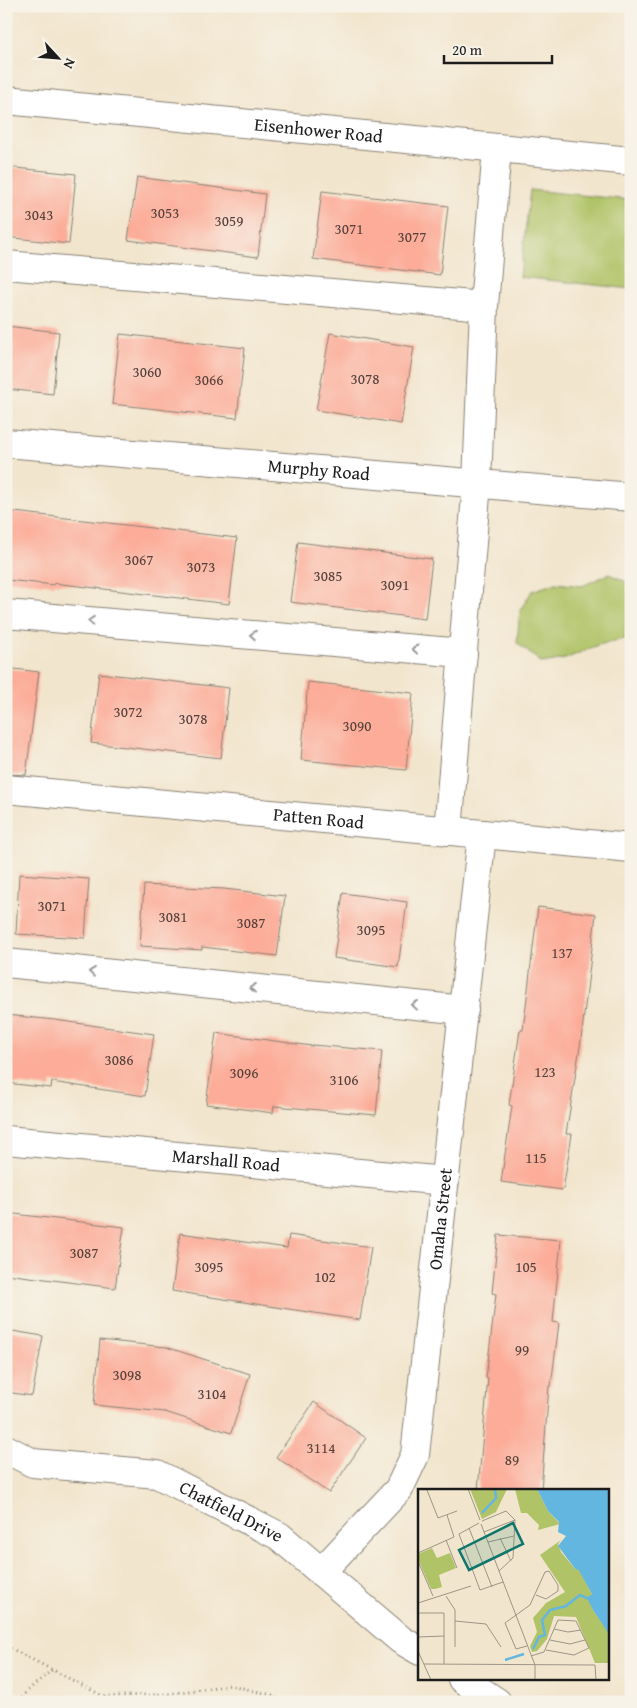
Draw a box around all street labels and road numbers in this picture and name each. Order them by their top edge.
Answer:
street label: Eisenhower Road [253,110,384,150]
street label: Murphy Road [267,452,371,487]
street label: Patten Road [272,800,366,836]
street label: Marshall Road [171,1142,282,1179]
street label: Omaha Street [421,1166,459,1271]
street label: Chatfield Drive [175,1474,288,1549]

